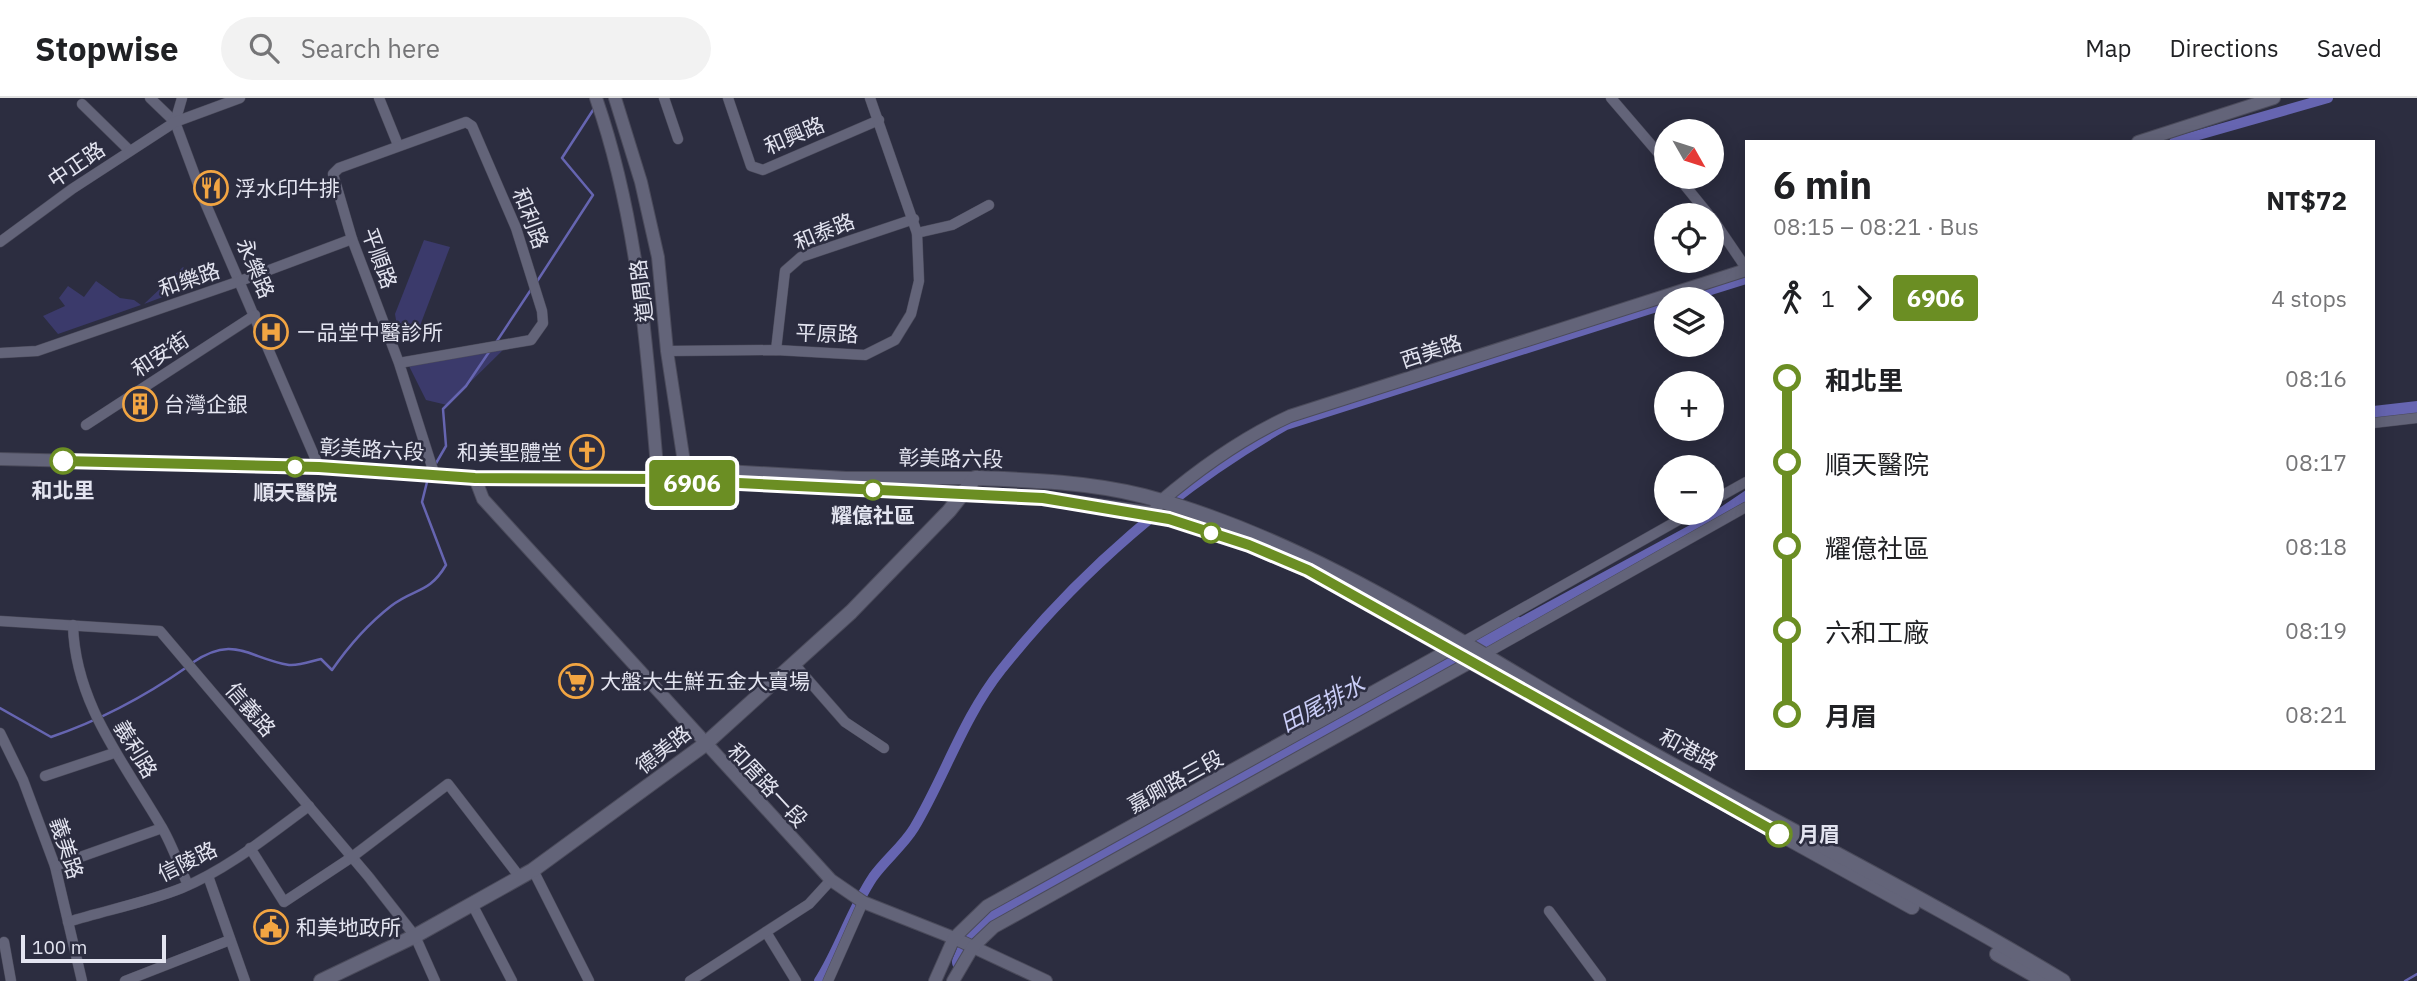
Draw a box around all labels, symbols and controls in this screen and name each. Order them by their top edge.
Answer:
search box [221,17,711,80]
text: Stopwise [35,27,179,70]
icon: search [245,29,283,67]
text: Search here [301,31,440,65]
text: Map [2085,32,2131,64]
text: Directions [2169,32,2279,64]
text: Saved [2317,32,2382,64]
street label: 和興路 [760,110,828,160]
north arrow [1654,119,1724,189]
map controls [1654,119,1724,525]
street label: 中正路 [42,135,110,193]
text: 6 min [1773,160,1872,209]
restaurant icon: 浮水印牛排 [192,169,230,207]
place label: 浮水印牛排 [235,174,340,202]
text: NT$72 [2266,183,2347,217]
street label: 和利路 [507,184,555,252]
button: locate [1654,203,1724,273]
street label: 和泰路 [790,206,858,256]
text: 08:15 – 08:21 · Bus [1773,211,1979,241]
street label: 平順路 [356,224,404,292]
street label: 永樂路 [231,234,281,302]
street label: 和樂路 [155,256,223,302]
street label: 道周路 [623,258,659,324]
icon: walk [1773,279,1811,317]
icon: forward [1845,279,1883,317]
text: 6906 [1907,282,1964,314]
text: 1 [1821,283,1835,313]
text: 4 stops [2271,283,2347,313]
button: layers [1654,287,1724,357]
hospital icon: ㄧ品堂中醫診所 [252,313,290,351]
place label: ㄧ品堂中醫診所 [296,318,443,346]
street label: 平原路 [795,318,859,348]
street label: 和安街 [126,325,194,383]
street label: 西美路 [1397,328,1465,374]
text: 和北里 [1825,363,1903,397]
text: 08:16 [2285,363,2347,393]
button: + [1654,371,1724,441]
building icon: 台灣企銀 [121,385,159,423]
place label: 台灣企銀 [164,390,248,418]
street label: 彰美路六段 [319,432,425,466]
church icon: 和美聖體堂 [568,433,606,471]
place label: 和美聖體堂 [457,438,562,466]
street label: 彰美路六段 [898,443,1004,473]
text: 順天醫院 [1825,447,1929,481]
text: 08:17 [2285,447,2347,477]
marker: 和北里 [50,448,76,474]
button: − [1654,455,1724,525]
marker: 順天醫院 [285,457,305,477]
line badge: 6906 [643,460,741,506]
text: 6906 [663,467,721,499]
place label: 和北里 [32,476,95,504]
place label: 順天醫院 [253,478,337,506]
marker: 耀億社區 [863,480,883,500]
place label: 耀億社區 [831,501,915,529]
unlabelled marker [1201,523,1221,543]
text: 耀億社區 [1825,531,1929,565]
text: 08:18 [2285,531,2347,561]
text: 六和工廠 [1825,615,1929,649]
text: 08:19 [2285,615,2347,645]
supermarket icon: 大盤大生鮮五金大賣場 [557,662,595,700]
place label: 大盤大生鮮五金大賣場 [600,667,810,695]
water label: 田尾排水 [1274,668,1371,738]
street label: 信義路 [220,676,282,742]
text: 月眉 [1825,699,1877,733]
text: 08:21 [2285,699,2347,729]
street label: 義利路 [108,715,164,783]
street label: 德美路 [630,719,696,779]
street label: 和港路 [1655,722,1723,776]
street label: 和厝路一段 [722,737,814,833]
street label: 嘉卿路三段 [1122,743,1228,819]
street label: 義美路 [44,814,90,882]
place label: 月眉 [1798,820,1840,848]
marker: 月眉 [1766,821,1792,847]
street label: 信陵路 [153,835,221,887]
public building icon: 和美地政所 [252,908,290,946]
place label: 和美地政所 [296,913,401,941]
scale bar [21,932,166,964]
text: 100 m [32,935,87,959]

